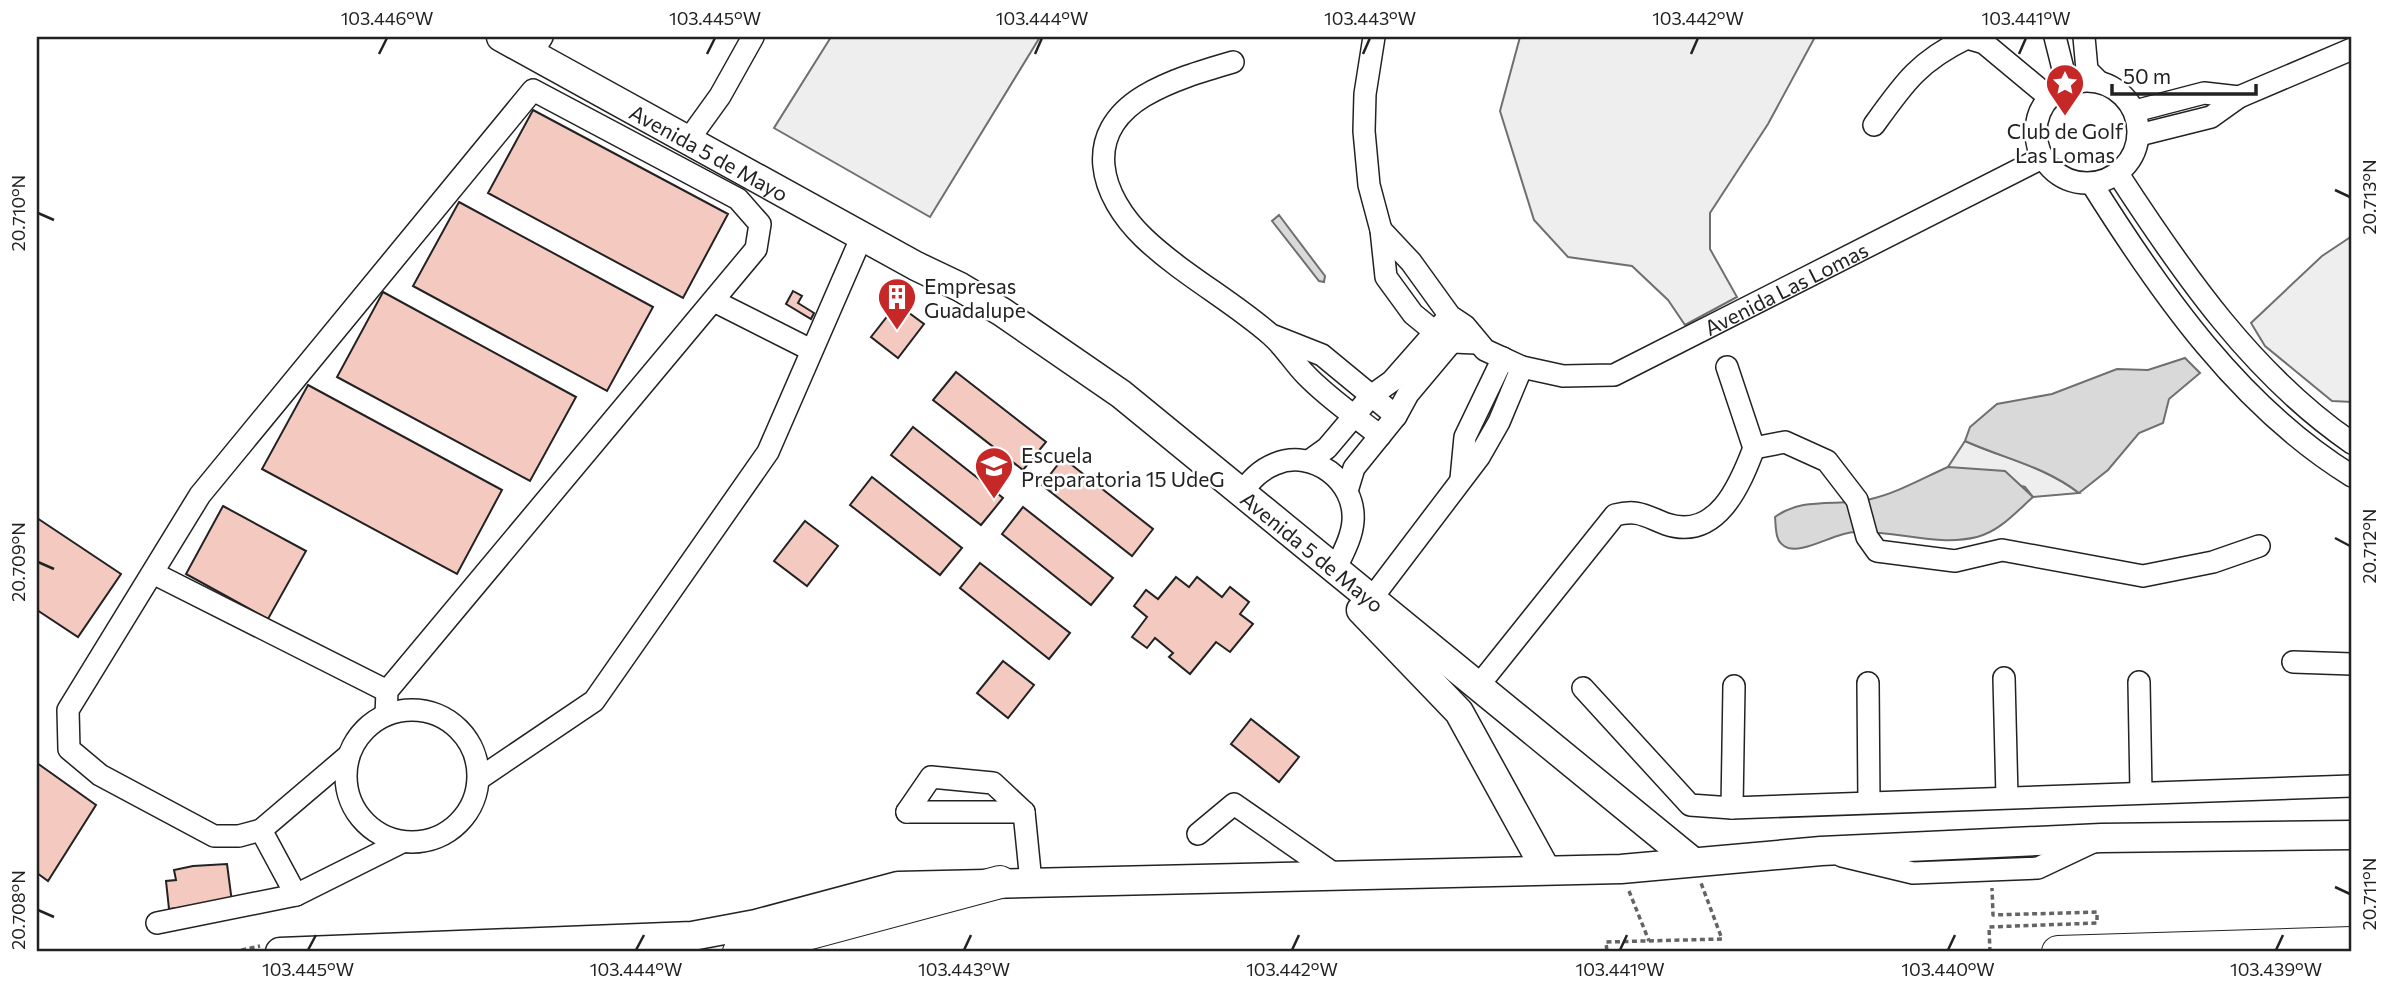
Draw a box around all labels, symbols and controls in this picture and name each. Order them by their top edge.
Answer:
text: 103.446°W [341,7,433,29]
text: 103.445°W [669,7,761,29]
text: 103.444°W [996,7,1088,29]
text: 103.443°W [1324,7,1416,29]
text: 103.442°W [1652,7,1744,29]
text: 103.441°W [1981,7,2071,29]
scale bar [2112,52,2256,96]
place icon: Club de Golf Las Lomas [2044,62,2086,117]
text: 50 m [2123,63,2171,88]
street label: Avenida 5 de Mayo [626,98,793,206]
place label: Club de Golf Las Lomas [2007,118,2124,167]
text: 20.713°N [2358,160,2380,234]
text: 20.710°N [7,175,29,251]
street label: Avenida Las Lomas [1700,236,1872,340]
place label: Empresas Guadalupe [924,273,1026,322]
building icon: Empresas Guadalupe [876,276,918,331]
place label: Escuela Preparatoria 15 UdeG [1021,442,1225,491]
school or university icon: Escuela Preparatoria 15 UdeG [973,445,1015,500]
street label: Avenida 5 de Mayo [1236,485,1389,617]
text: 20.712°N [2358,509,2380,583]
text: 20.709°N [7,522,29,602]
text: 20.711°N [2358,858,2380,930]
text: 20.708°N [7,870,29,950]
text: 103.445°W [262,958,354,980]
text: 103.444°W [590,958,682,980]
text: 103.443°W [918,958,1010,980]
text: 103.442°W [1246,958,1338,980]
text: 103.441°W [1575,958,1665,980]
text: 103.440°W [1901,958,1995,980]
text: 103.439°W [2230,958,2322,980]

